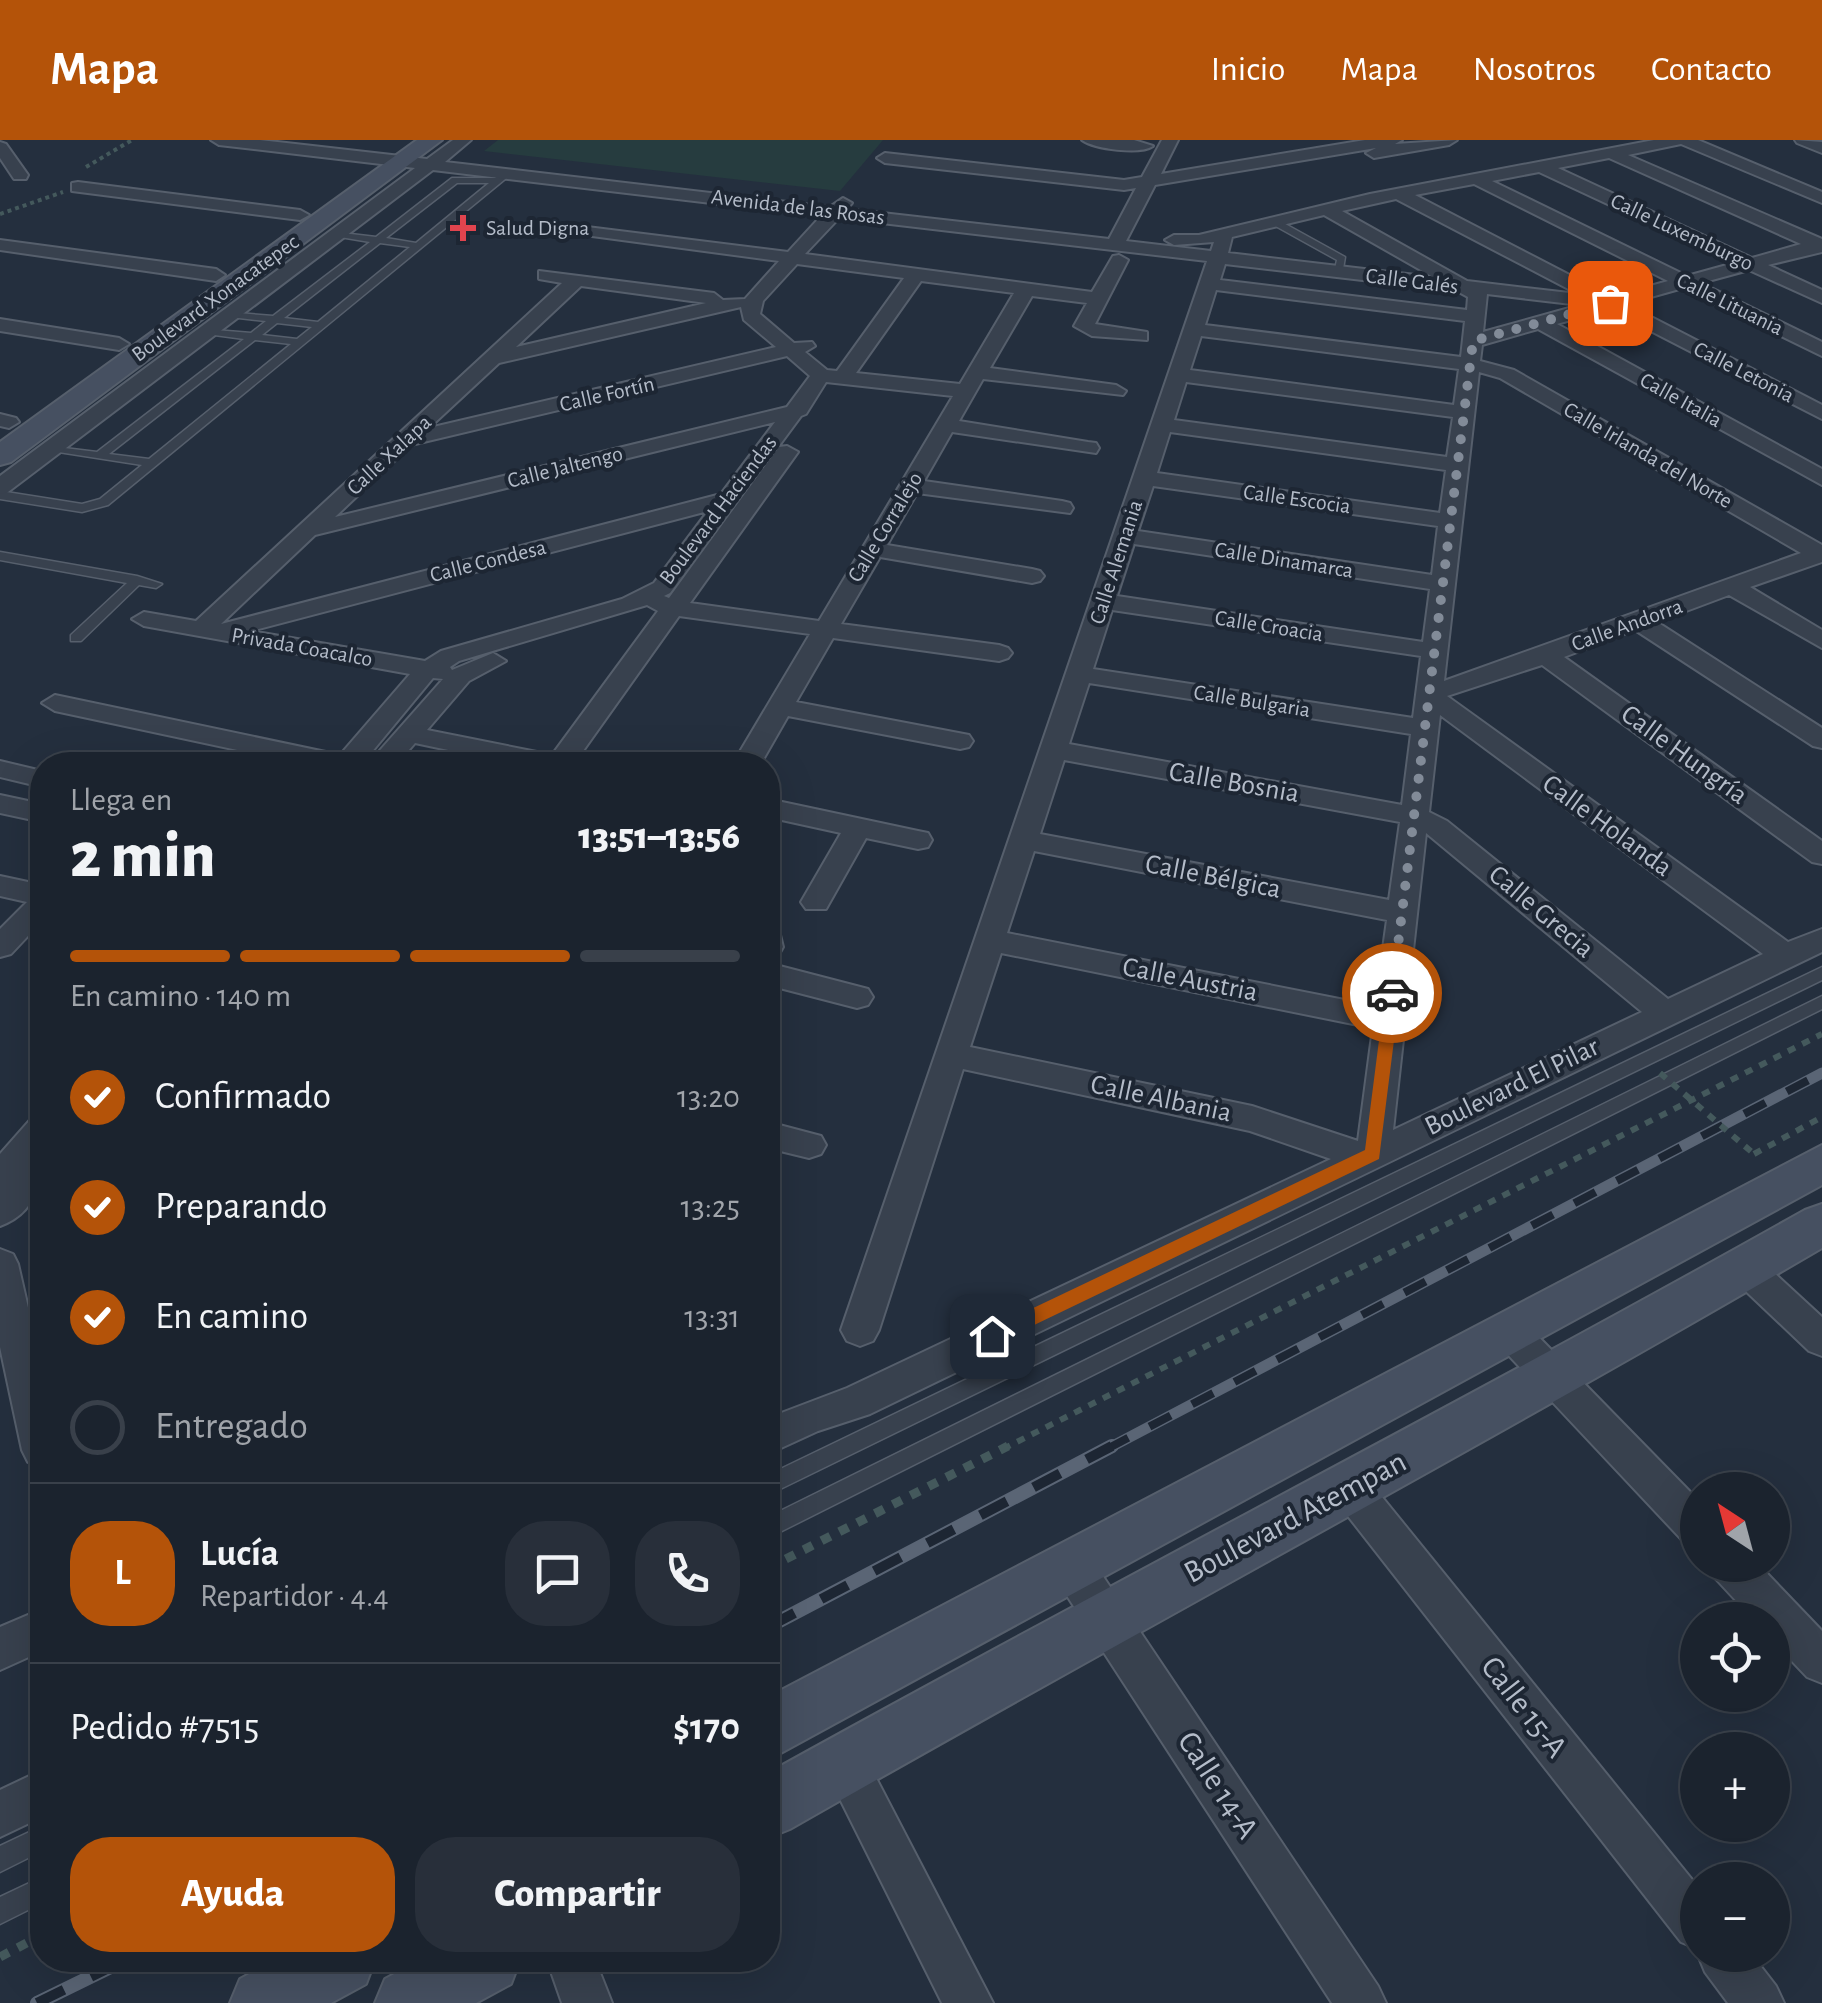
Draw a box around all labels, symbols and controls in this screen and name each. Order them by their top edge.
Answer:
text: Mapa [50,46,159,94]
text: Inicio [1211,52,1285,87]
text: Mapa [1340,52,1418,87]
text: Nosotros [1473,52,1596,87]
text: Contacto [1651,52,1772,87]
street label: Avenida de las Rosas [710,185,886,229]
street label: Calle Luxemburgo [1607,189,1757,275]
marker: Salud Digna [450,215,476,241]
place label: Salud Digna [486,217,590,239]
street label: Boulevard Xonacatepec [128,230,303,366]
pin [1568,261,1653,346]
street label: Calle Galés [1364,264,1460,298]
street label: Calle Lituania [1673,269,1787,339]
icon: bag [1583,276,1638,331]
street label: Calle Letonia [1690,337,1798,407]
street label: Calle Italia [1636,369,1726,431]
street label: Calle Fortín [558,372,656,416]
street label: Calle Irlanda del Norte [1560,398,1736,512]
street label: Calle Xalapa [343,411,435,499]
street label: Boulevard Haciendas [655,432,781,588]
street label: Calle Jaltengo [505,442,625,492]
street label: Calle Corralejo [844,468,926,586]
street label: Calle Escocia [1242,481,1352,517]
street label: Calle Alemania [1086,497,1146,627]
street label: Calle Condesa [428,536,548,586]
street label: Calle Dinamarca [1213,538,1355,582]
street label: Calle Andorra [1569,595,1685,655]
street label: Calle Croacia [1213,607,1325,645]
street label: Privada Coacalco [230,624,374,670]
street label: Calle Bulgaria [1192,681,1312,721]
street label: Calle Hungría [1616,700,1752,810]
street label: Calle Bosnia [1167,758,1301,808]
street label: Calle Holanda [1537,770,1677,882]
text: Llega en [70,784,172,816]
text: 13:51–13:56 [578,818,740,856]
text: 2 min [70,824,216,889]
street label: Calle Bélgica [1143,850,1283,904]
street label: Calle Grecia [1483,860,1599,964]
courier [1342,943,1442,1043]
street label: Calle Austria [1120,953,1260,1007]
icon: car [1365,966,1420,1021]
text: En camino · 140 m [70,980,291,1012]
street label: Boulevard El Pilar [1421,1033,1603,1141]
icon: check [70,1070,125,1125]
street label: Calle Albania [1088,1070,1234,1128]
text: Confirmado [155,1078,331,1116]
text: 13:20 [677,1081,740,1113]
icon: check [70,1180,125,1235]
text: Preparando [155,1188,328,1226]
text: 13:25 [681,1191,740,1223]
icon: check [70,1290,125,1345]
pin [950,1294,1035,1379]
text: En camino [155,1298,308,1336]
text: 13:31 [684,1301,740,1333]
icon: home [965,1309,1020,1364]
text: Entregado [155,1408,308,1446]
street label: Boulevard Atempan [1179,1445,1411,1589]
north arrow [1680,1472,1790,1582]
map controls [1680,1472,1790,1972]
button: chat [505,1521,610,1626]
button: phone [635,1521,740,1626]
text: Lucía [200,1535,279,1573]
text: L [114,1554,131,1592]
text: Repartidor · 4.4 [200,1580,389,1612]
button: locate [1680,1602,1790,1712]
street label: Calle 15-A [1475,1651,1573,1763]
text: Pedido #7515 [70,1709,259,1747]
text: $170 [673,1709,740,1747]
street label: Calle 14-A [1172,1726,1264,1844]
button: + [1680,1732,1790,1842]
button: Ayuda [70,1837,395,1952]
button: Compartir [415,1837,740,1952]
button: − [1680,1862,1790,1972]

